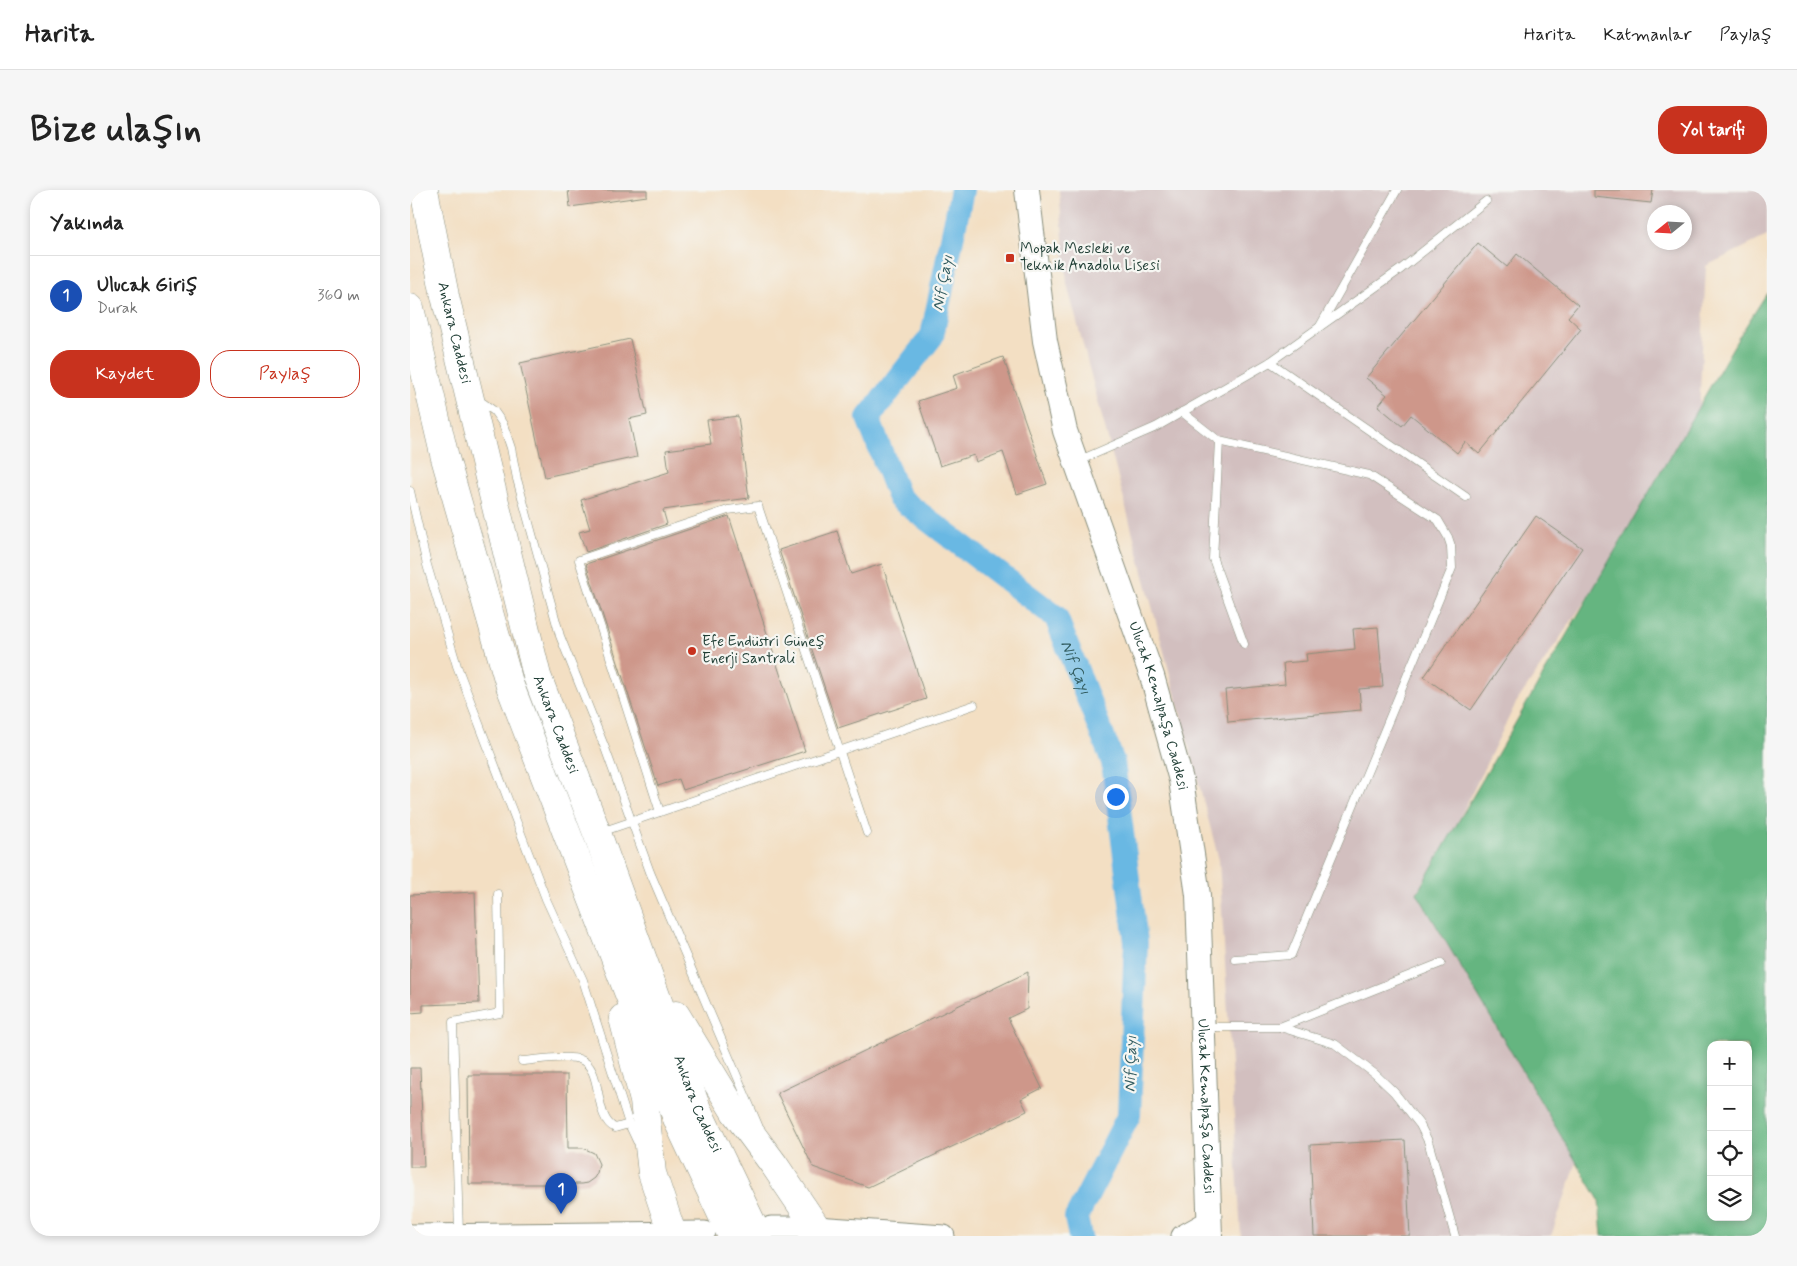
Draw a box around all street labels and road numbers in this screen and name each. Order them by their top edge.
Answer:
street label: Ankara Caddesi [432,280,476,386]
street label: Ulucak Kemalpaşa Caddesi [1123,619,1192,792]
street label: Ankara Caddesi [528,672,583,777]
street label: Ulucak Kemalpaşa Caddesi [1192,1018,1219,1195]
street label: Ankara Caddesi [668,1052,726,1156]

